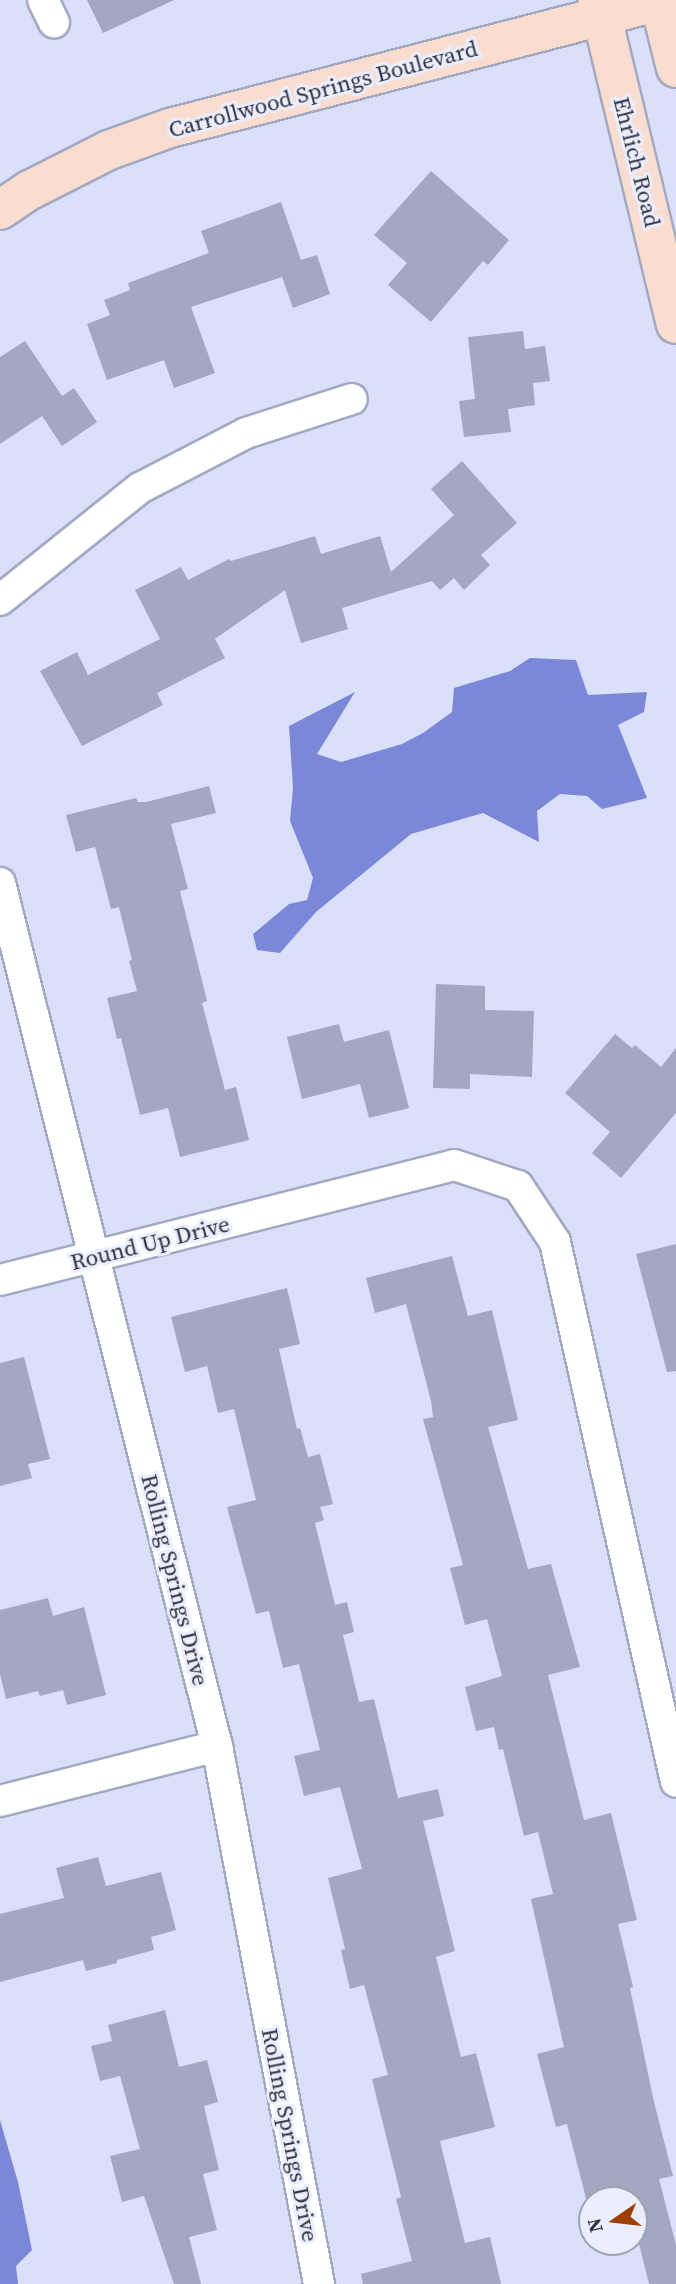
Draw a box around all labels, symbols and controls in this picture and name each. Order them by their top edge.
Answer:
street label: Carrollwood Springs Boulevard [166,34,480,144]
street label: Ehrlich Road [608,94,666,230]
street label: Round Up Drive [68,1210,232,1276]
street label: Rolling Springs Drive [135,1471,215,1689]
street label: Rolling Springs Drive [256,2026,324,2244]
north arrow [578,2186,648,2256]
text: N [580,2216,609,2235]

